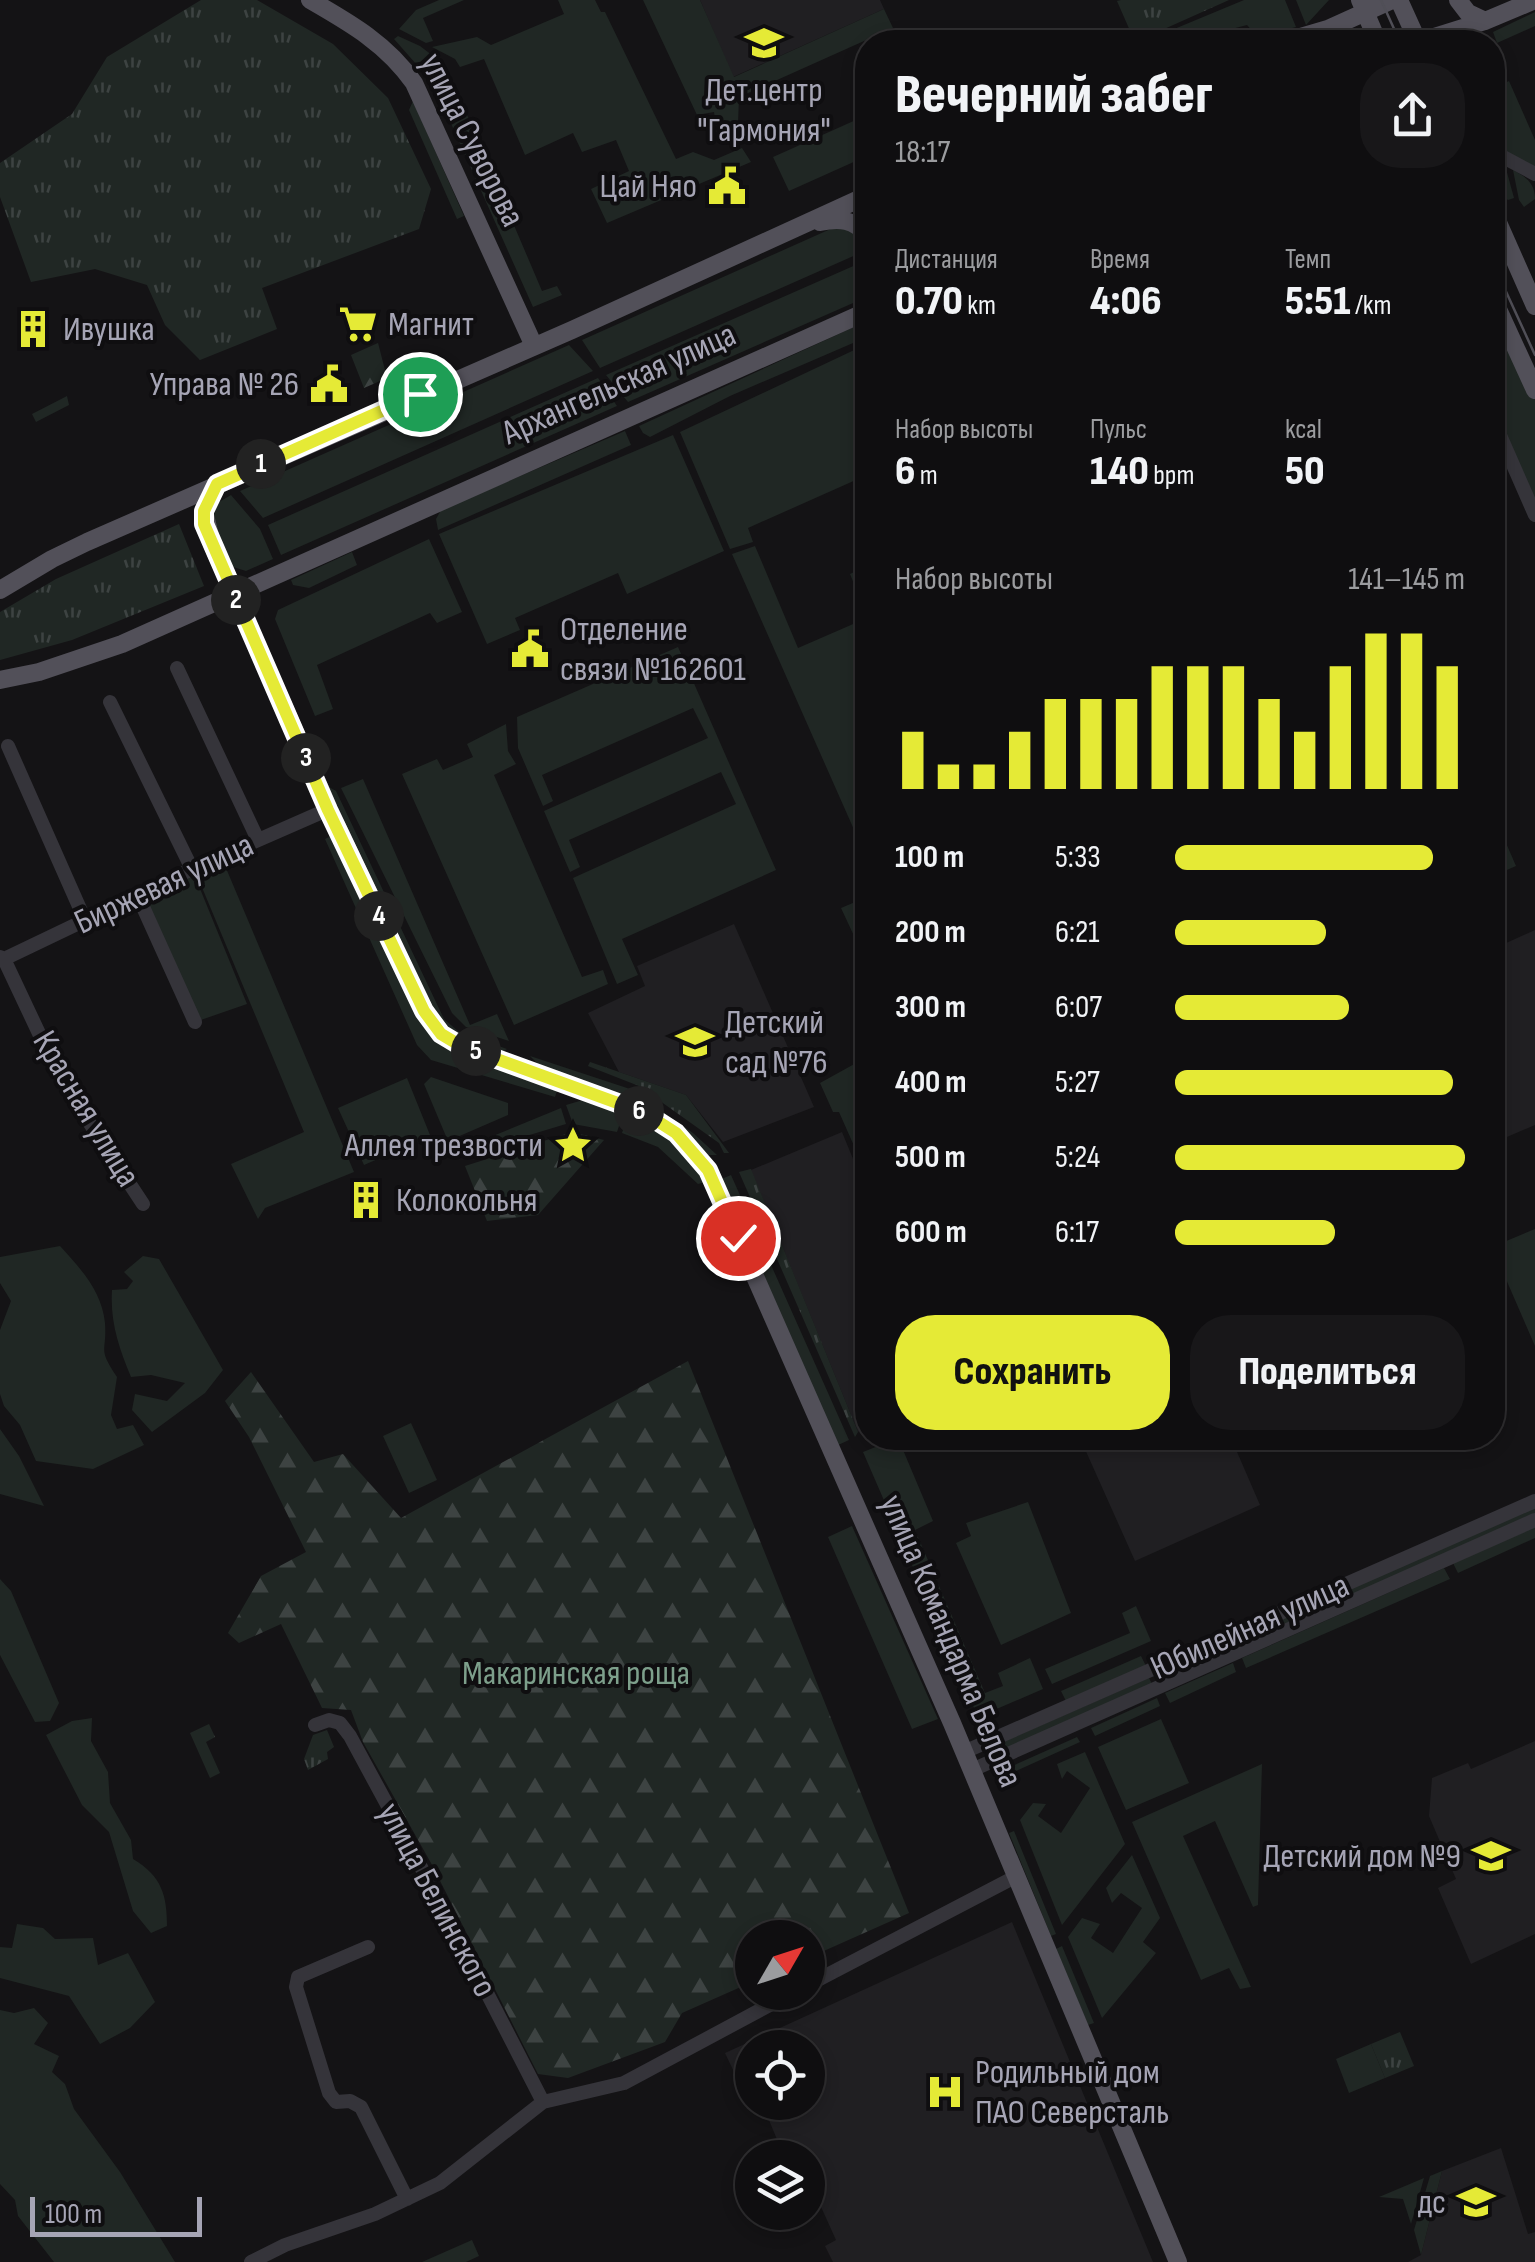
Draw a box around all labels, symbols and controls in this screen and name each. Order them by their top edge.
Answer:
school or university icon: Дет.центр "Гармония" [743,22,785,64]
street label: улица Суворова [410,46,534,234]
text: Вечерний забег [895,62,1213,129]
button: share [1360,63,1465,168]
place label: Дет.центр "Гармония" [697,69,831,152]
text: 18:17 [895,133,950,172]
place label: Цай Няо [599,165,697,208]
public building icon: Цай Няо [706,165,748,207]
text: Дистанция [895,243,998,276]
text: Время [1090,243,1150,276]
text: Темп [1285,243,1331,276]
text: 0.70 [895,276,963,327]
text: 4:06 [1090,276,1162,327]
text: 5:51 [1285,276,1350,327]
text: km [963,289,996,322]
text: /km [1350,289,1391,322]
supermarket icon: Магнит [337,303,379,345]
place label: Магнит [388,303,474,346]
building icon: Ивушка [12,308,54,350]
place label: Ивушка [63,308,155,351]
street label: Архангельская улица [495,313,742,455]
pin [378,352,463,437]
place label: Управа № 26 [149,363,299,406]
public building icon: Управа № 26 [308,363,350,405]
icon: arrive [393,367,448,422]
text: Набор высоты [895,413,1033,446]
text: Пульс [1090,413,1147,446]
text: kcal [1285,413,1322,446]
pin: 1 [236,439,286,489]
text: 6 [895,446,915,497]
text: 140 [1090,446,1149,497]
text: 50 [1285,446,1325,497]
text: 1 [256,447,266,480]
text: m [915,459,938,492]
text: bpm [1149,459,1194,492]
text: Набор высоты [895,560,1053,599]
text: 141–145 m [1348,560,1465,599]
pin: 2 [211,575,261,625]
text: 2 [230,583,242,616]
place label: Отделение связи №162601 [560,608,746,691]
public building icon: Отделение связи №162601 [509,628,551,670]
pin: 3 [281,733,331,783]
text: 3 [300,741,312,774]
street label: Биржевая улица [68,824,260,944]
text: 100 m [895,838,964,877]
text: 5:33 [1055,838,1101,877]
pin: 4 [354,891,404,941]
text: 4 [372,899,386,932]
text: 200 m [895,913,966,952]
text: 6:21 [1055,913,1100,952]
text: 300 m [895,988,966,1027]
text: 6:07 [1055,988,1102,1027]
place label: Детский сад №76 [725,1001,828,1084]
school or university icon: Детский сад №76 [674,1021,716,1063]
street label: Красная улица [23,1023,149,1195]
pin: 5 [451,1026,501,1076]
text: 5 [470,1034,482,1067]
text: 400 m [895,1063,967,1102]
text: 5:27 [1055,1063,1100,1102]
pin: 6 [614,1086,664,1136]
text: 6 [632,1094,646,1127]
place label: Аллея трезвости [344,1124,543,1167]
place icon: Аллея трезвости [552,1124,594,1166]
text: 500 m [895,1138,966,1177]
text: 5:24 [1055,1138,1100,1177]
building icon: Колокольня [345,1179,387,1221]
place label: Колокольня [396,1179,537,1222]
pin [696,1196,781,1281]
icon: check [711,1211,766,1266]
text: 600 m [895,1213,967,1252]
text: 6:17 [1055,1213,1099,1252]
button: Сохранить [895,1315,1170,1430]
button: Поделиться [1190,1315,1465,1430]
street label: улица Командарма Белова [870,1488,1032,1794]
street label: Юбилейная улица [1144,1564,1356,1690]
park label: Макаринская роща [462,1652,690,1695]
street label: улица Белинского [368,1795,506,2005]
place label: Детский дом №9 [1263,1835,1461,1878]
school or university icon: Детский дом №9 [1470,1835,1512,1877]
north arrow [735,1920,825,2010]
map controls [735,1920,825,2230]
button: locate [735,2030,825,2120]
place label: Родильный дом ПАО Северсталь [975,2051,1169,2134]
hospital icon: Родильный дом ПАО Северсталь [924,2071,966,2113]
button: layers [735,2140,825,2230]
place label: дс [1418,2181,1446,2224]
school or university icon: дс [1455,2181,1497,2223]
scale bar [30,2192,202,2236]
text: 100 m [45,2198,102,2231]

